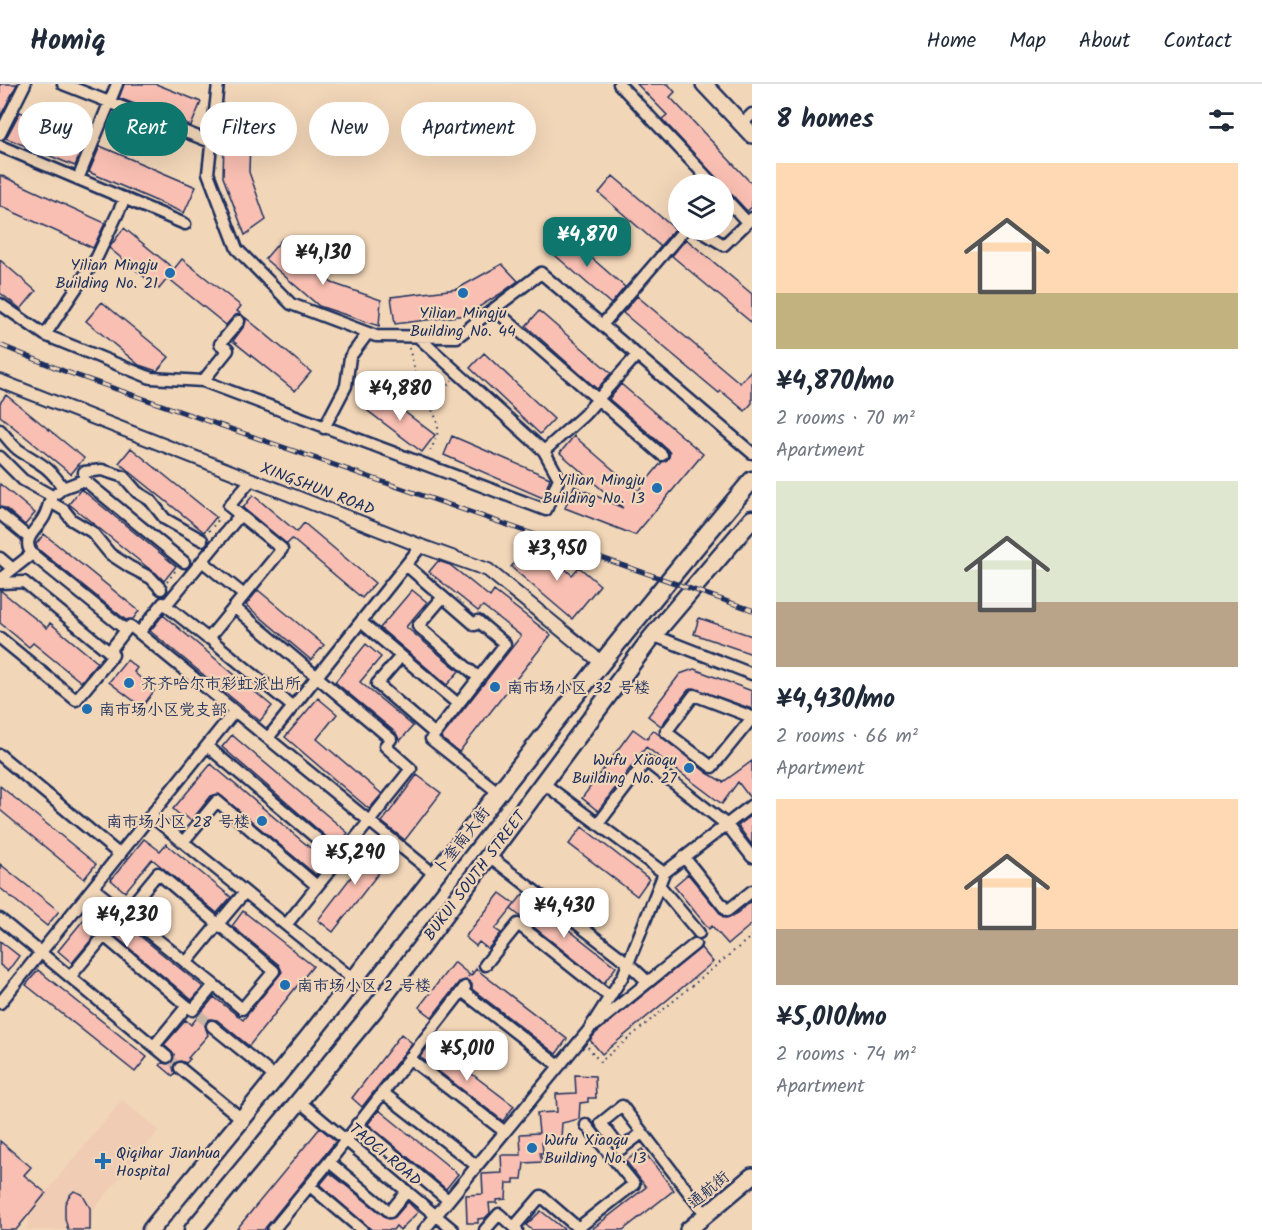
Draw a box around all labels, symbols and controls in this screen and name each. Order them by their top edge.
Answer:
text: Homiq [30,19,106,64]
text: Home [927,25,976,58]
text: Map [1009,25,1046,58]
text: About [1079,25,1130,58]
text: Contact [1163,25,1232,58]
text: 8 homes [776,99,874,141]
chip: Buy [18,102,93,156]
chip: Rent [105,102,188,156]
chip: Filters [200,102,297,156]
chip: New [309,102,389,156]
chip: Apartment [401,102,536,156]
icon: filters [1205,104,1238,137]
map controls [668,174,734,240]
button: layers [668,174,734,240]
icon: home [953,202,1061,310]
pin: ¥4,870 [538,217,636,268]
text: ¥4,870 [557,220,617,252]
pin: ¥4,130 [274,235,372,286]
text: ¥4,130 [295,238,351,270]
place label: Yilian Mingju Building No. 21 [55,253,158,296]
marker: Yilian Mingju Building No. 21 [163,266,177,280]
marker: Yilian Mingju Building No. 44 [456,286,470,300]
place label: Yilian Mingju Building No. 44 [410,301,516,344]
text: ¥4,870/mo [776,361,894,403]
pin: ¥4,880 [351,371,449,422]
text: ¥4,880 [369,374,431,406]
text: 2 rooms · 70 m² [776,403,915,435]
text: Apartment [776,435,865,467]
street label: XINGSHUN ROAD [257,456,378,523]
place label: Yilian Mingju Building No. 13 [543,468,645,511]
marker: Yilian Mingju Building No. 13 [650,481,664,495]
icon: home [953,520,1061,628]
pin: ¥3,950 [508,531,606,582]
text: ¥3,950 [528,534,586,566]
place label: 齐齐哈尔市彩虹派出所 [141,672,301,697]
marker: 齐齐哈尔市彩虹派出所 [122,676,136,690]
place label: 南市场小区 32 号楼 [507,676,650,701]
text: ¥4,430/mo [776,679,895,721]
marker: 南市场小区 32 号楼 [488,680,502,694]
place label: 南市场小区党支部 [99,698,227,723]
marker: 南市场小区党支部 [80,702,94,716]
text: 2 rooms · 66 m² [776,721,918,753]
place label: Wufu Xiaoqu Building No. 27 [572,748,678,791]
text: Apartment [776,753,865,785]
marker: Wufu Xiaoqu Building No. 27 [682,761,696,775]
street label: 卜奎南大街 [428,802,497,880]
street label: BUKUI SOUTH STREET [418,804,533,946]
place label: 南市场小区 28 号楼 [106,810,250,835]
marker: 南市场小区 28 号楼 [255,814,269,828]
pin: ¥5,290 [306,835,404,886]
text: ¥5,290 [325,838,385,870]
icon: home [953,838,1061,946]
pin: ¥4,430 [515,888,613,939]
text: ¥4,430 [534,891,594,923]
pin: ¥4,230 [78,897,176,948]
text: ¥4,230 [96,900,158,932]
place label: 南市场小区 2 号楼 [297,974,431,999]
marker: 南市场小区 2 号楼 [278,978,292,992]
text: ¥5,010/mo [776,997,887,1039]
pin: ¥5,010 [418,1031,516,1082]
text: ¥5,010 [440,1034,494,1066]
text: 2 rooms · 74 m² [776,1039,916,1071]
text: Apartment [776,1071,865,1103]
street label: TAOCI ROAD [343,1117,427,1193]
place label: Wufu Xiaoqu Building No. 13 [544,1128,646,1171]
place label: Qiqihar Jianhua Hospital [116,1141,220,1184]
marker: Wufu Xiaoqu Building No. 13 [525,1141,539,1155]
marker: Qiqihar Jianhua Hospital [94,1152,112,1170]
street label: 通航街 [683,1165,735,1215]

